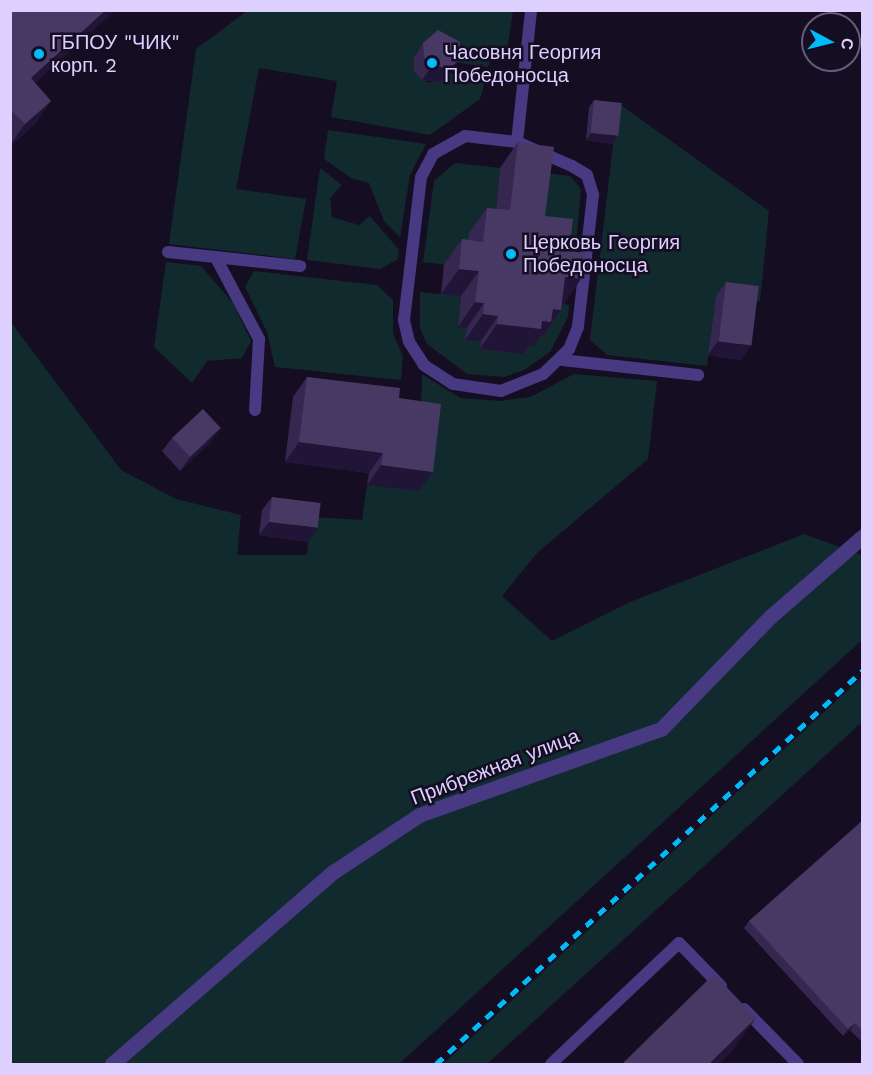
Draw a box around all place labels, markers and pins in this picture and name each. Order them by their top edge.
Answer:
place label: ГБПОУ "ЧИК" корп. 2 [51,30,179,77]
place label: Часовня Георгия Победоносца [444,40,601,87]
marker: ГБПОУ "ЧИК" корп. 2 [32,47,46,61]
marker: Часовня Георгия Победоносца [425,56,439,70]
place label: Церковь Георгия Победоносца [523,231,680,278]
marker: Церковь Георгия Победоносца [504,247,518,261]

